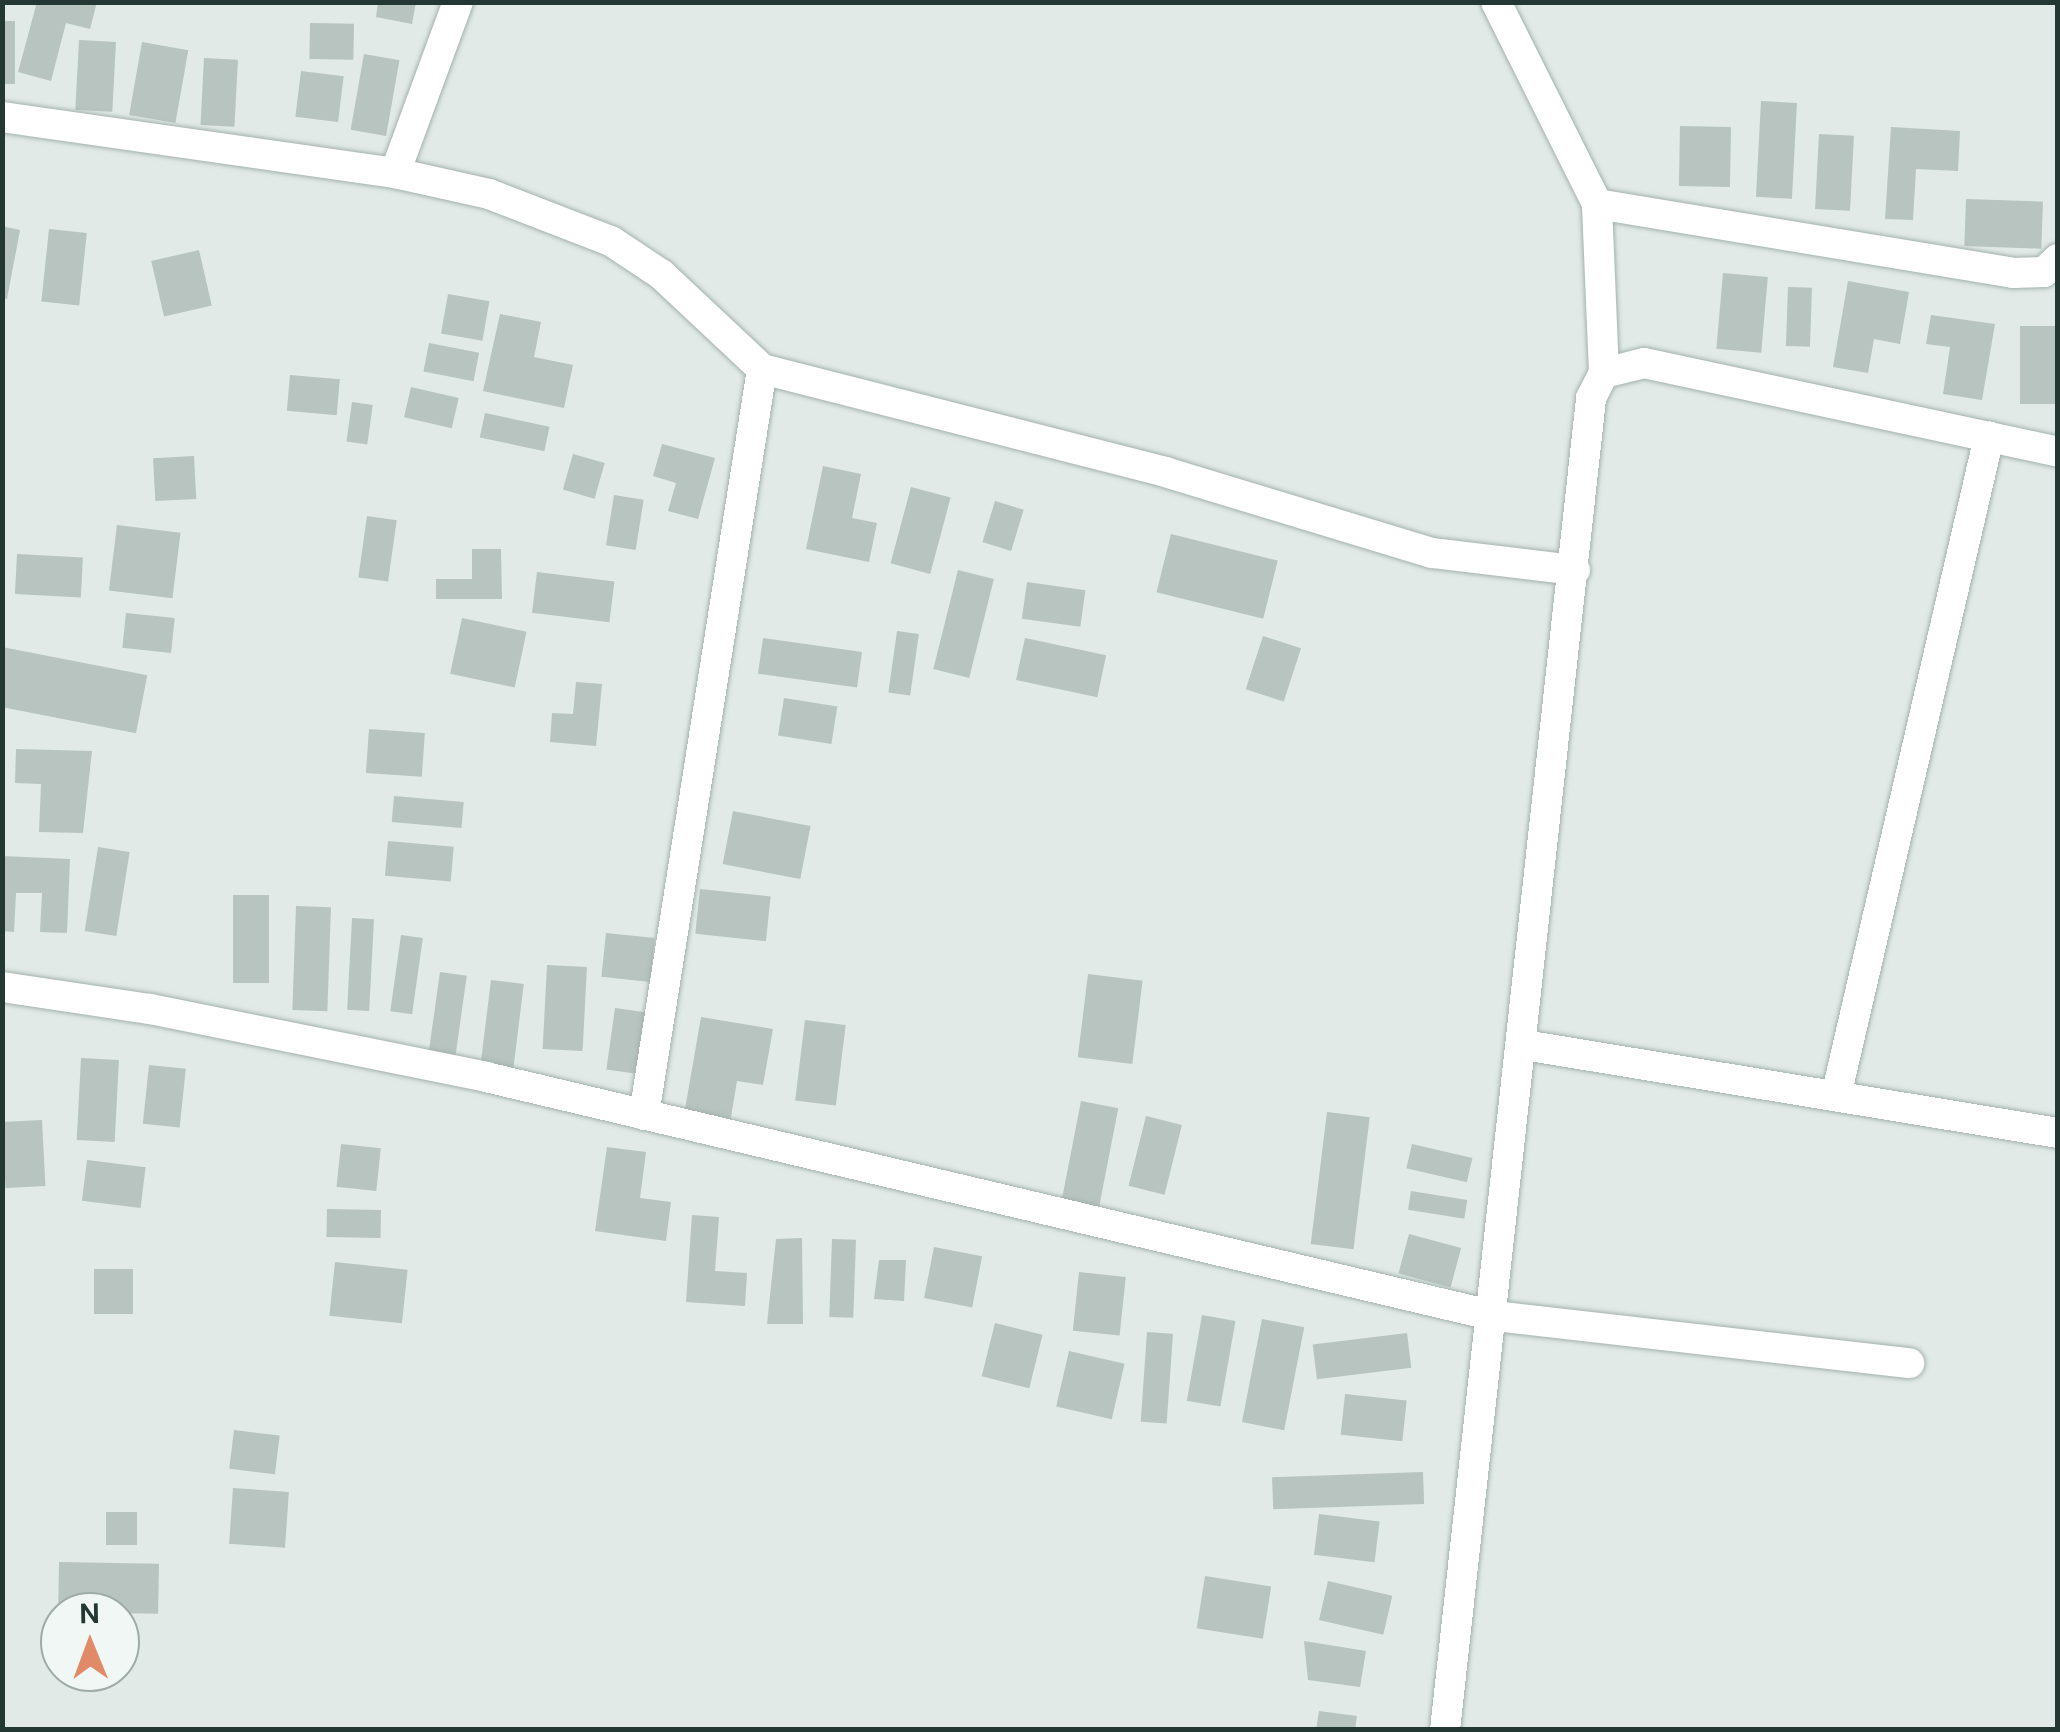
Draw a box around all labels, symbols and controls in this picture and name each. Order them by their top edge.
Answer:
north arrow [40,1592,140,1692]
text: N [79,1595,100,1632]

